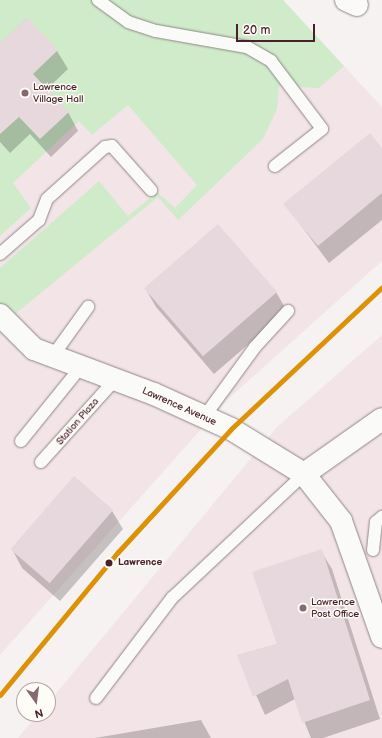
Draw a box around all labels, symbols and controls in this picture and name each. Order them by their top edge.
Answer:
scale bar [238,16,317,42]
text: 20 m [243,23,270,38]
place label: Lawrence Village Hall [33,81,83,104]
marker: Lawrence Village Hall [20,88,30,98]
street label: Lawrence Avenue [140,385,218,429]
street label: Station Plaza [54,396,102,448]
marker: Lawrence [102,556,116,570]
place label: Lawrence [118,557,162,569]
place label: Lawrence Post Office [311,596,359,620]
marker: Lawrence Post Office [298,603,308,613]
north arrow [16,682,56,722]
text: N [33,706,44,720]

